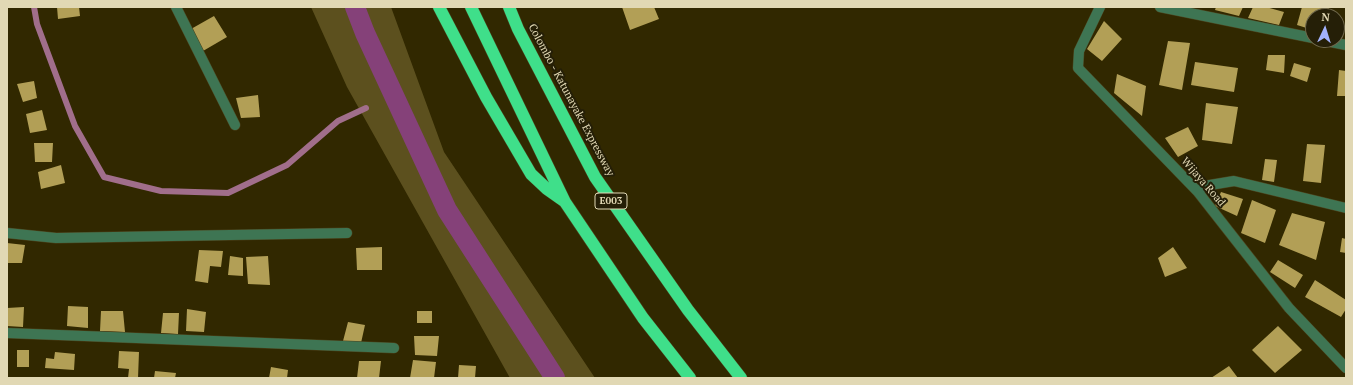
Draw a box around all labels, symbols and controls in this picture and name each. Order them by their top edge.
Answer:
north arrow [1305,8,1345,48]
text: N [1321,10,1330,24]
street label: Colombo - Katunayake Expressway [525,22,617,178]
street label: Wijaya Road [1178,155,1228,209]
road number: E003 [595,193,627,209]

